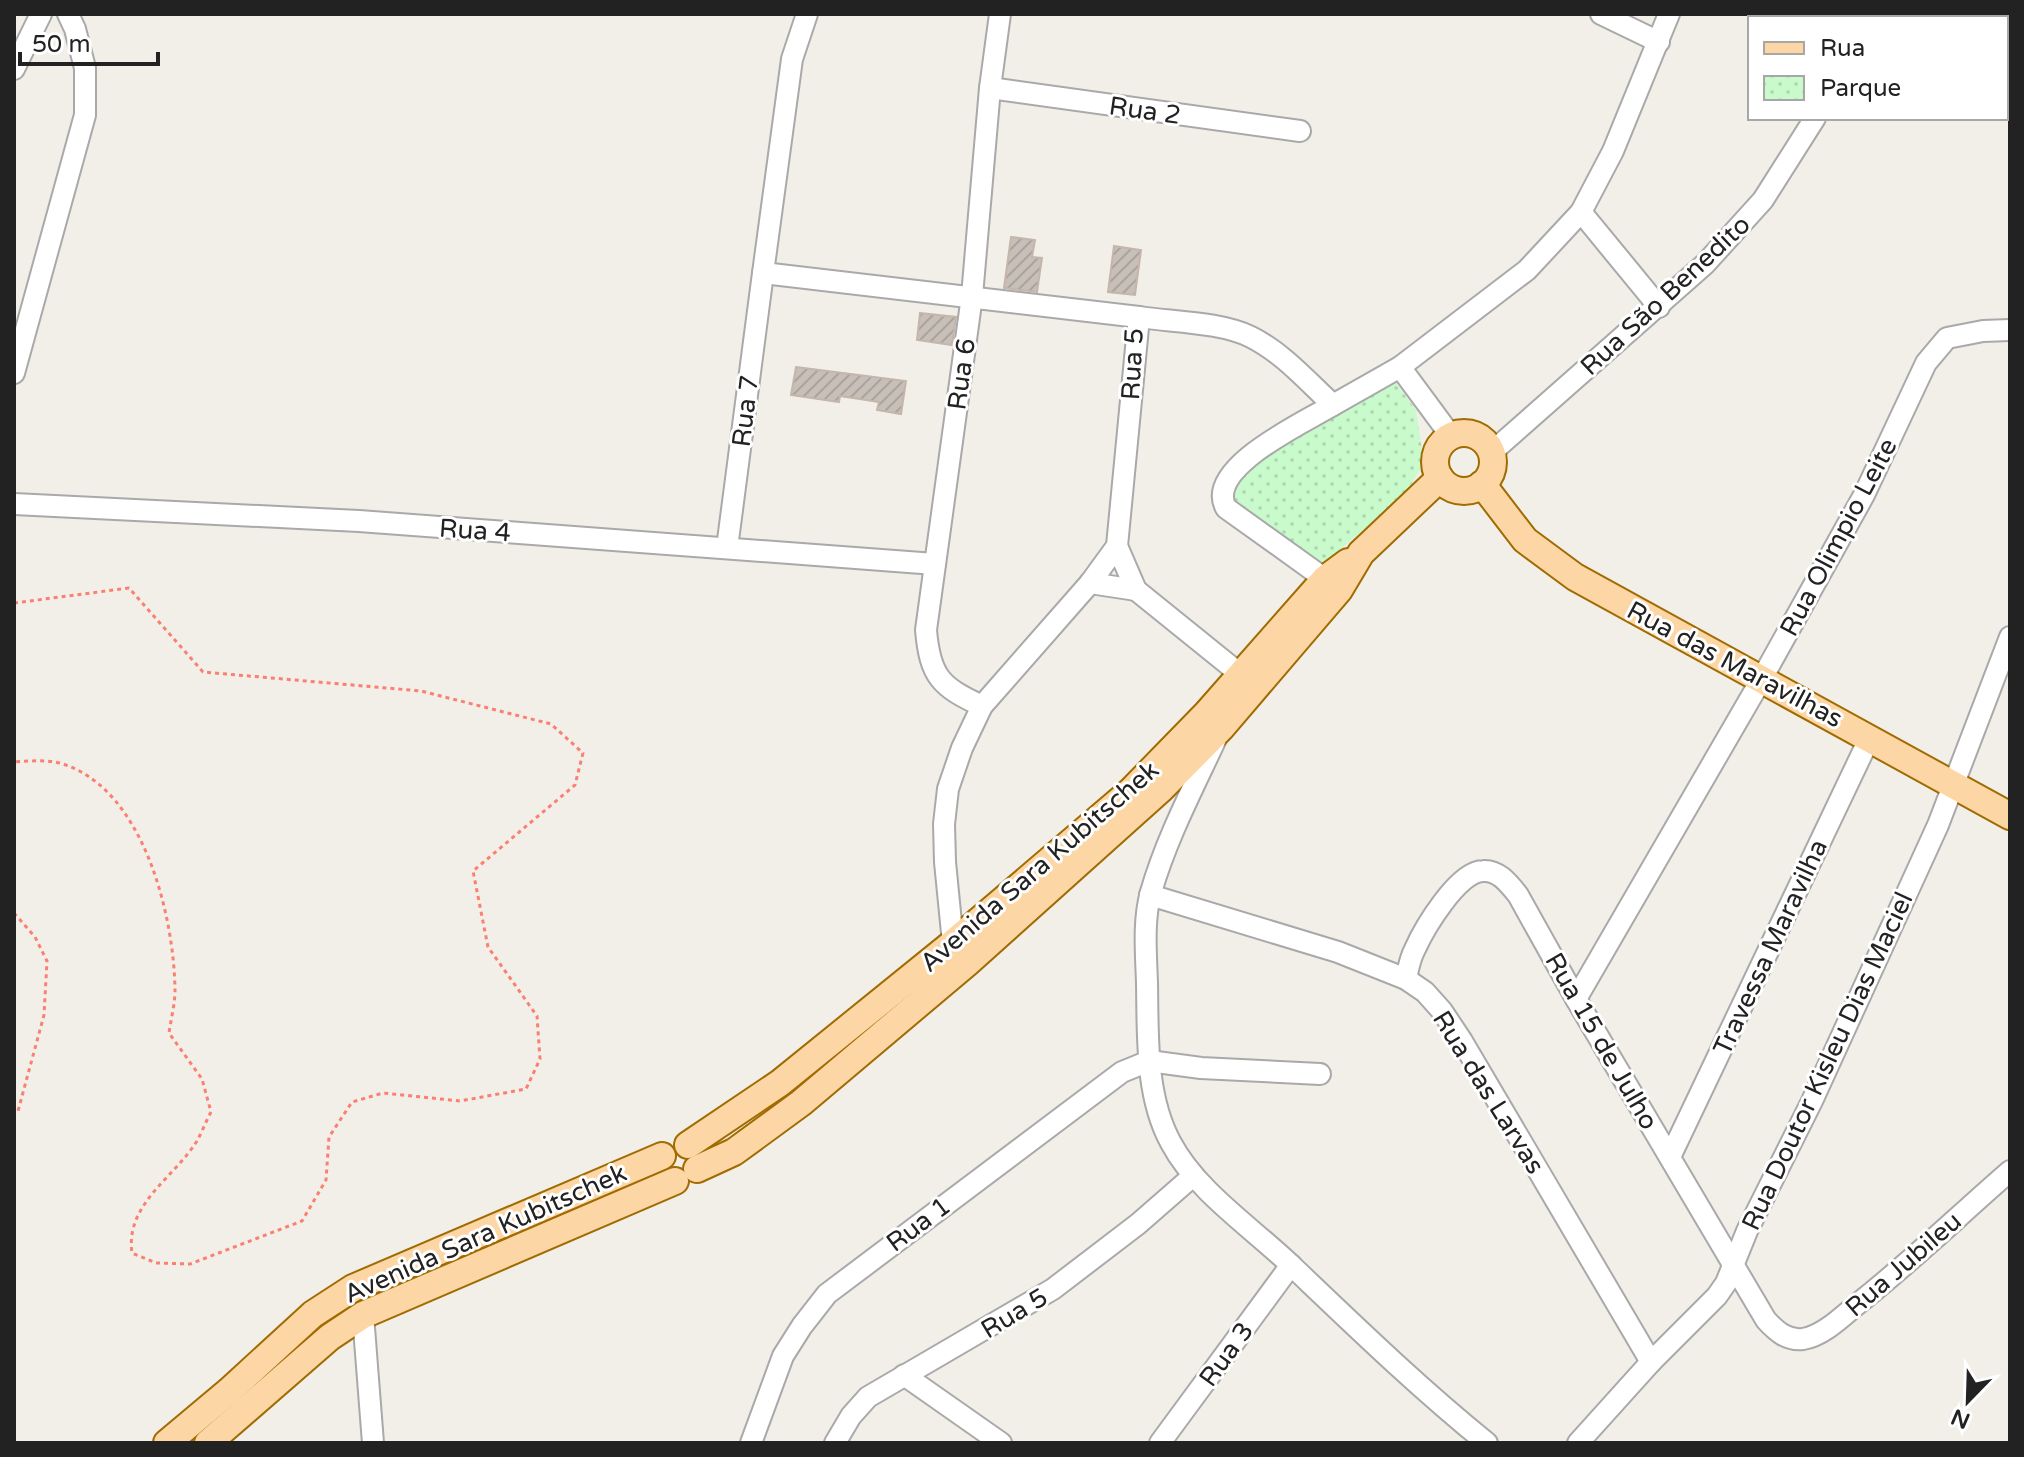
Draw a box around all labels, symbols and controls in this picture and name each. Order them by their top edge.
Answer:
scale bar [20,16,158,66]
legend [1748,16,2008,120]
text: 50 m [32,30,90,59]
text: Rua [1820,34,1865,63]
text: Parque [1820,74,1901,103]
street label: Rua 2 [1107,90,1183,131]
street label: Rua São Benedito [1574,209,1757,382]
street label: Rua 5 [1115,327,1150,401]
street label: Rua 6 [941,336,982,412]
street label: Rua 7 [726,373,765,449]
street label: Rua Olimpio Leite [1773,433,1904,641]
street label: Rua 4 [438,513,512,548]
street label: Rua das Maravilhas [1622,594,1848,734]
street label: Avenida Sara Kubitschek [914,754,1165,978]
street label: Travessa Maravilha [1707,834,1834,1060]
street label: Rua Doutor Kisleu Dias Maciel [1735,887,1920,1235]
street label: Rua 15 de Julho [1538,947,1665,1135]
street label: Rua das Larvas [1426,1005,1551,1179]
street label: Avenida Sara Kubitschek [339,1157,631,1310]
street label: Rua 1 [880,1190,956,1258]
street label: Rua Jubileu [1839,1206,1968,1323]
street label: Rua 5 [975,1282,1053,1345]
street label: Rua 3 [1193,1316,1260,1393]
north arrow [1928,1361,2008,1441]
text: N [1947,1403,1974,1434]

